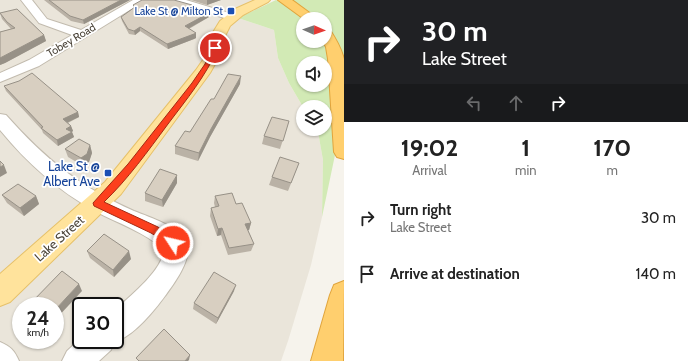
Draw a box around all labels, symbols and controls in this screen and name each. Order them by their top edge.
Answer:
place label: Lake St @ Milton St [135,4,223,18]
marker: Lake St @ Milton St [226,6,236,16]
north arrow [296,12,332,48]
map controls [296,12,332,136]
text: 30 m [422,14,488,48]
icon: right [356,16,408,68]
street label: Tobey Road [44,20,98,60]
pin [198,31,232,65]
icon: arrive [204,37,226,59]
text: Lake Street [422,48,507,70]
button: sound [296,56,332,92]
icon: left [463,92,485,114]
icon: ahead [505,92,527,114]
icon: right [547,92,569,114]
button: layers [296,100,332,136]
text: 19:02 [401,133,458,162]
text: 1 [521,133,530,162]
text: 170 [593,133,631,162]
place label: Lake St @ Albert Ave [43,158,100,189]
text: Arrival [412,162,447,178]
text: min [515,162,536,178]
text: m [606,162,618,178]
marker: Lake St @ Albert Ave [103,168,113,178]
text: Turn right [390,201,451,219]
icon: right [356,207,378,229]
text: 30 m [641,209,676,227]
street label: Lake Street [31,211,88,264]
text: Lake Street [390,219,451,235]
position arrow [152,222,194,264]
icon: arrive [356,263,378,285]
text: Arrive at destination [390,265,520,283]
text: 140 m [635,265,676,283]
speed limit sign: 30 [72,297,124,349]
text: 24 [27,306,50,330]
text: km/h [27,326,49,339]

